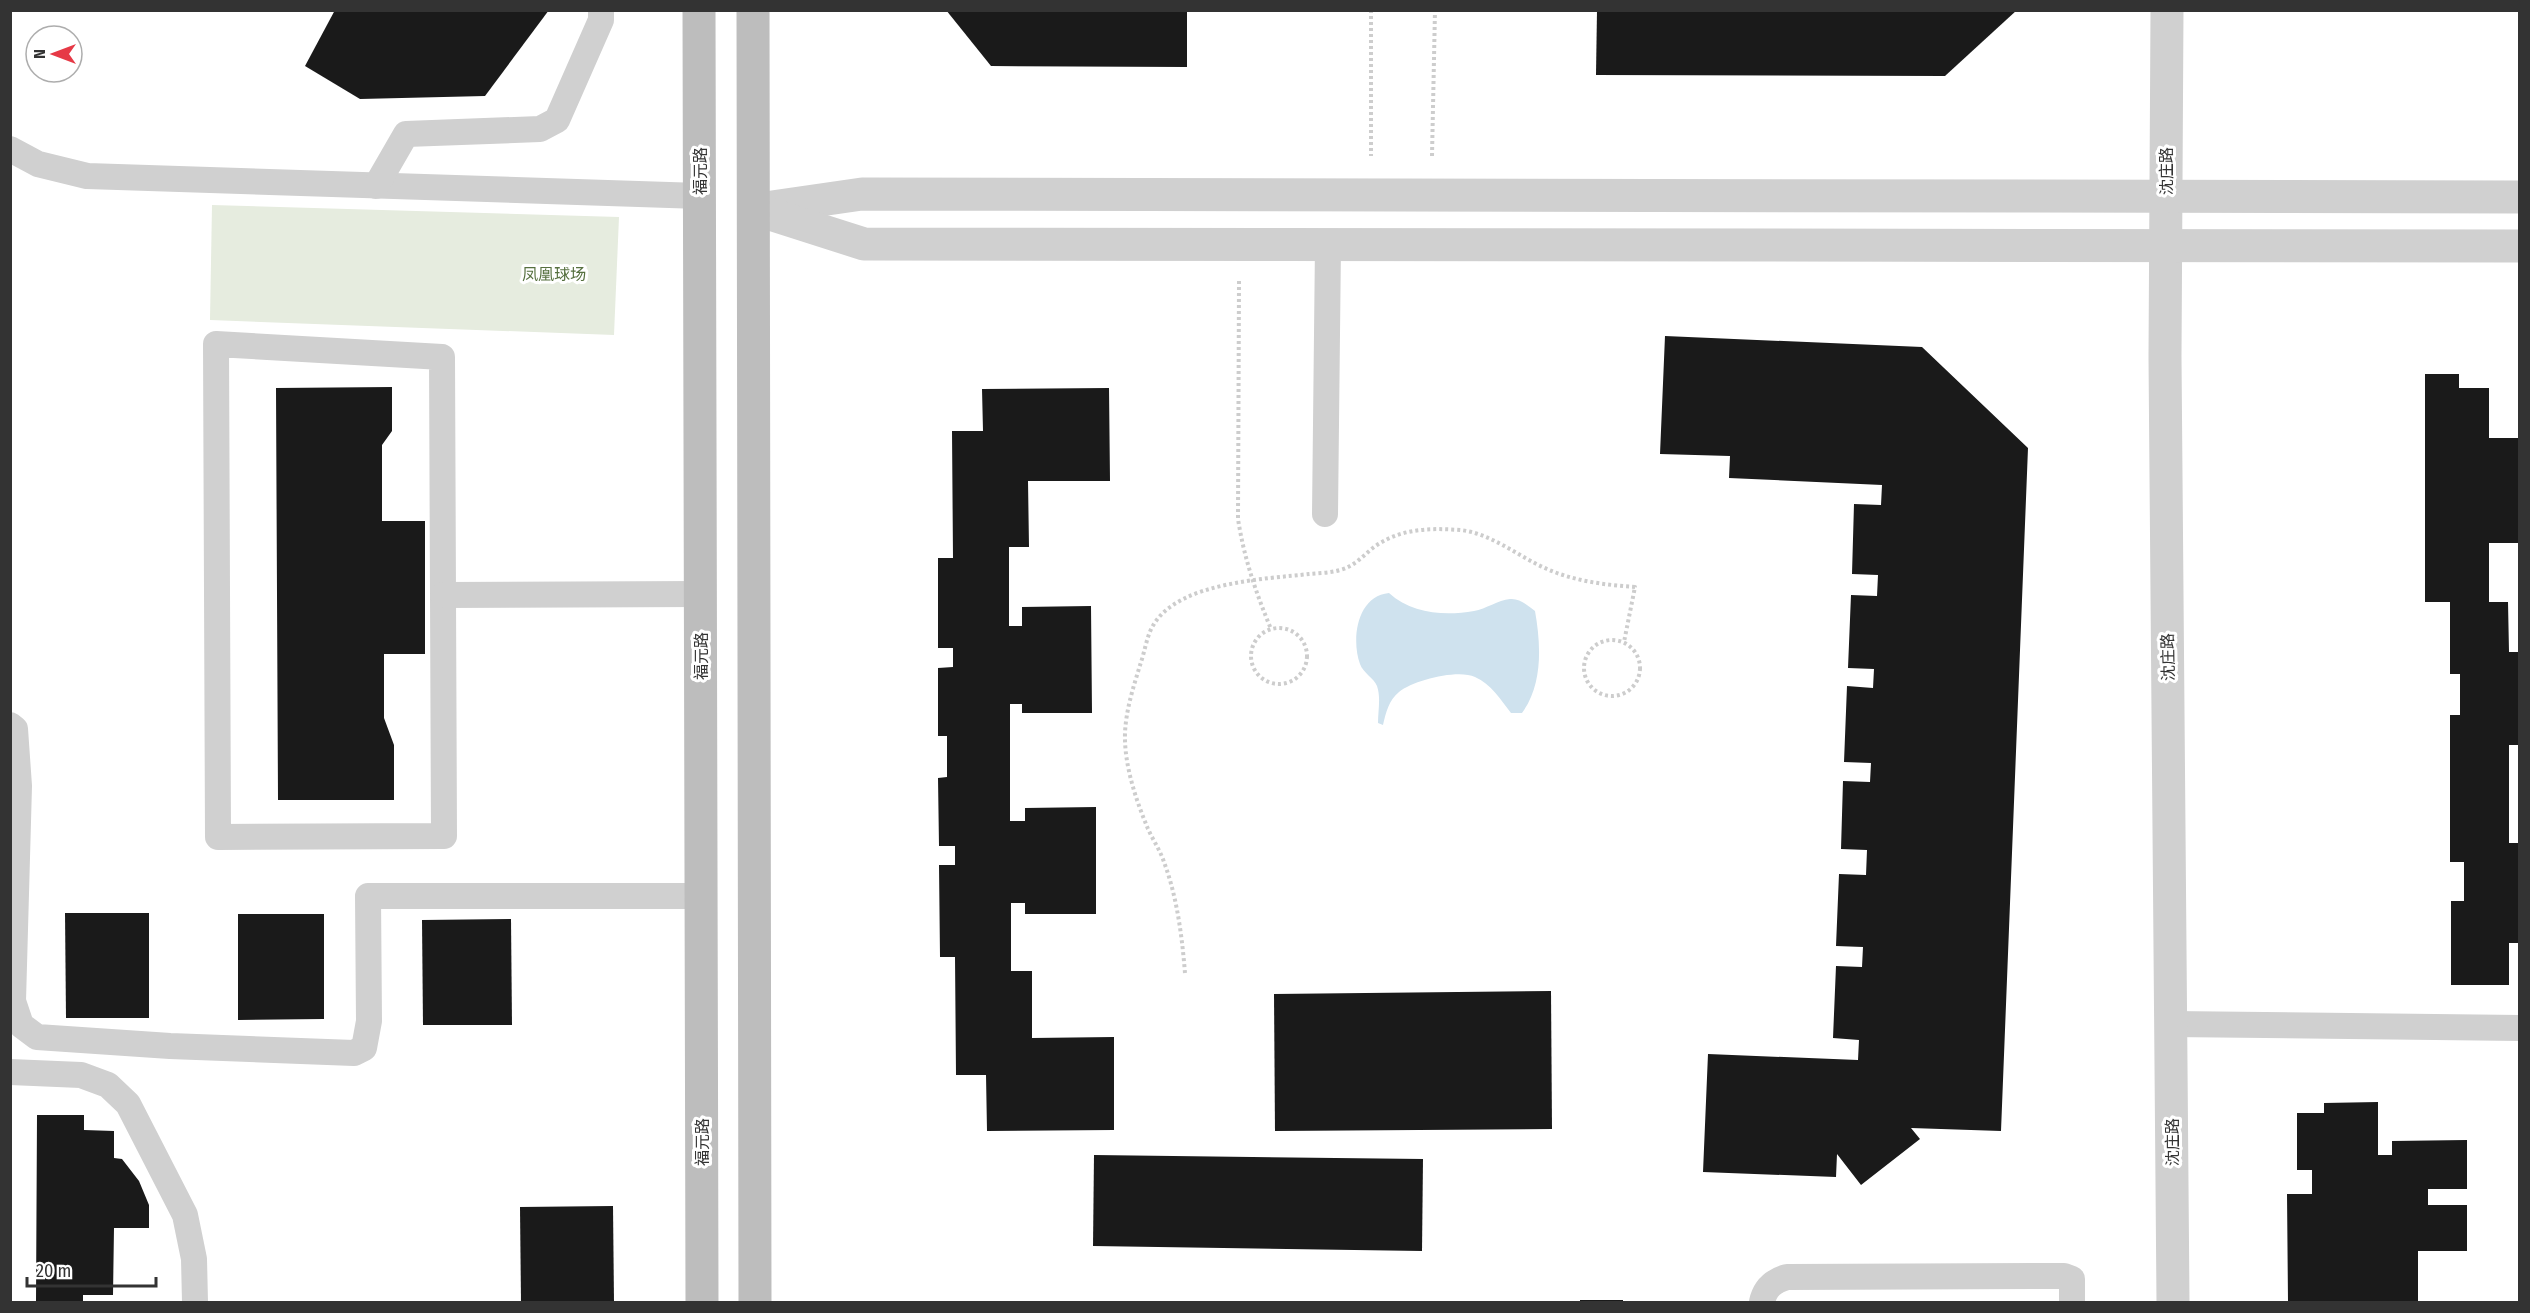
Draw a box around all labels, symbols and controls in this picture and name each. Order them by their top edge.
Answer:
north arrow [24,24,84,84]
text: N [30,49,49,59]
street label: 福元路 [691,147,710,195]
street label: 沈庄路 [2157,147,2176,195]
park label: 凤凰球场 [522,265,586,284]
street label: 福元路 [692,632,711,680]
street label: 沈庄路 [2158,633,2178,681]
street label: 福元路 [693,1118,712,1166]
street label: 沈庄路 [2163,1118,2182,1166]
scale bar [27,1250,156,1288]
text: 20 m [36,1260,71,1282]

